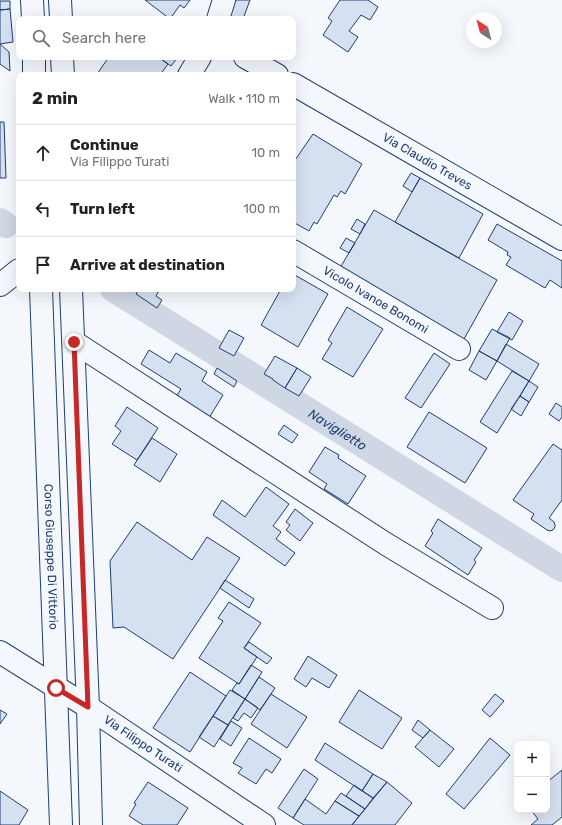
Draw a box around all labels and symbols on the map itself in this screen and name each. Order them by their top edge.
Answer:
north arrow [466,12,502,48]
street label: Via Claudio Treves [380,130,475,193]
street label: Vicolo Ivanoe Bonomi [320,263,431,336]
route end [65,333,83,351]
water label: Naviglietto [306,406,369,453]
street label: Corso Giuseppe Di Vittorio [41,484,61,630]
route start [47,679,65,697]
street label: Via Filippo Turati [101,713,185,775]

